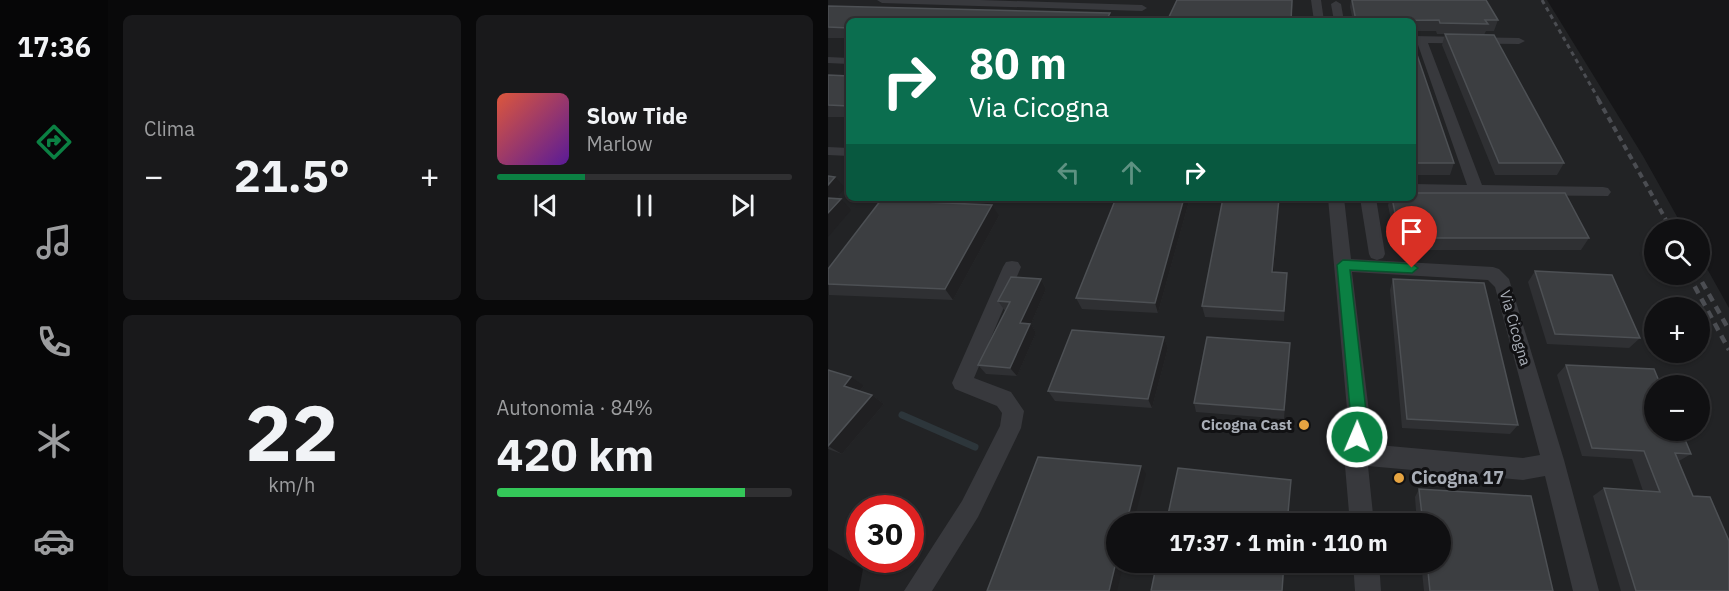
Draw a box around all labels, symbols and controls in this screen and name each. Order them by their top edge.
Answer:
text: 17:36 [17,29,91,64]
text: 80 m [969,36,1067,91]
icon: right [870,42,948,120]
text: Via Cicogna [969,89,1109,124]
text: Slow Tide [587,101,688,130]
text: Clima [144,115,195,142]
icon: directions [33,121,75,163]
text: Marlow [587,130,653,157]
text: 21.5° [234,146,350,204]
text: − [144,154,164,197]
text: + [420,154,439,197]
icon: left [1052,156,1085,189]
icon: ahead [1115,156,1148,189]
icon: right [1178,156,1211,189]
icon: previous [529,189,562,222]
icon: pause [628,189,661,222]
icon: next [726,189,759,222]
pin [1386,206,1437,268]
icon: arrive [1395,215,1428,248]
map controls [1644,219,1710,441]
button: search [1644,219,1710,285]
icon: music [33,221,75,263]
street label: Via Cicogna [1496,288,1535,368]
button: + [1644,297,1710,363]
icon: phone [33,321,75,363]
button: − [1644,375,1710,441]
text: 22 [245,381,339,482]
text: Autonomia · 84% [497,394,653,421]
position arrow [1325,405,1389,469]
place label: Cicogna Cast [1201,415,1292,434]
marker: Cicogna Cast [1297,418,1311,432]
icon: climate [33,420,75,462]
text: 420 km [497,425,654,483]
place label: Cicogna 17 [1411,466,1504,489]
text: km/h [268,471,315,498]
marker: Cicogna 17 [1392,471,1406,485]
speed limit sign: 30 [846,495,924,573]
icon: car [33,520,75,562]
text: 17:37 · 1 min · 110 m [1169,528,1388,557]

